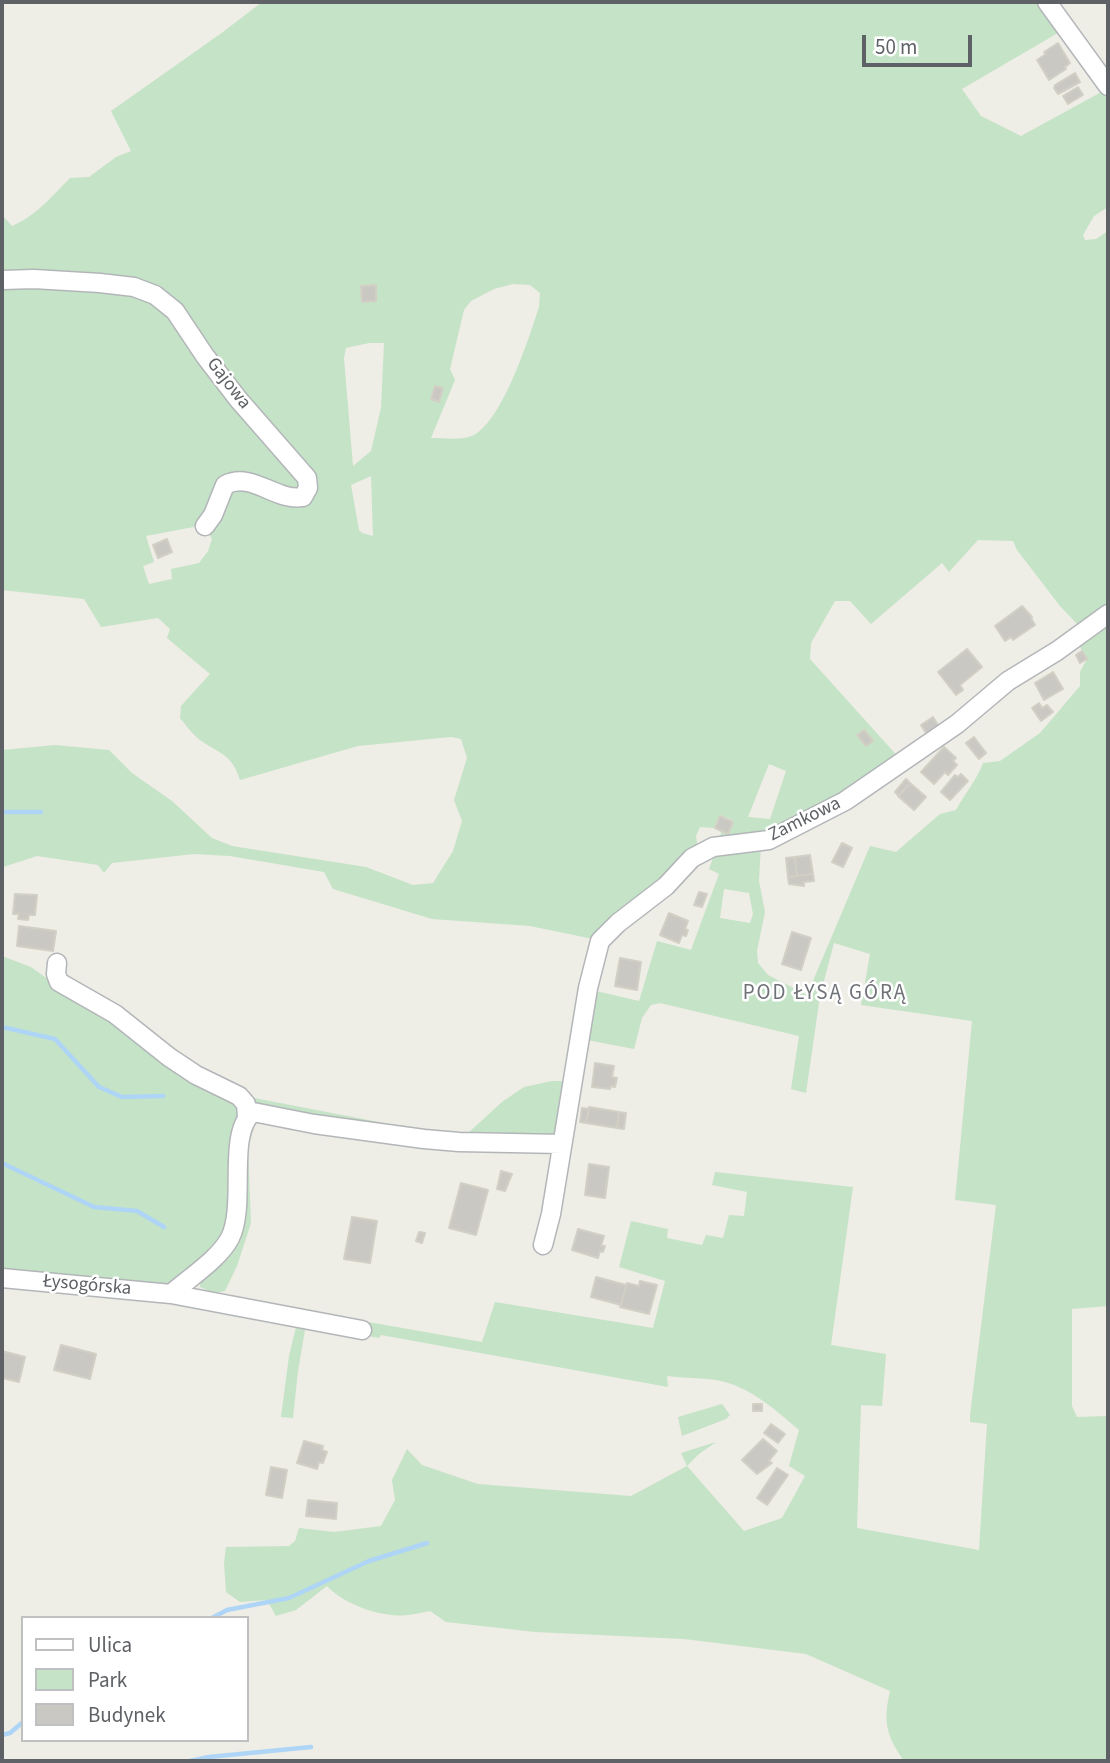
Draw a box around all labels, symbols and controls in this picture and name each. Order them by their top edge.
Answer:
scale bar [865,21,975,65]
text: 50 m [875,32,917,62]
street label: Gajowa [201,354,255,414]
street label: Zamkowa [765,793,845,847]
district label: POD ŁYSĄ GÓRĄ [744,981,906,1007]
street label: Łysogórska [42,1271,132,1301]
legend [21,1616,248,1742]
text: Ulica [88,1630,132,1660]
text: Park [88,1665,127,1695]
text: Budynek [88,1700,166,1730]

